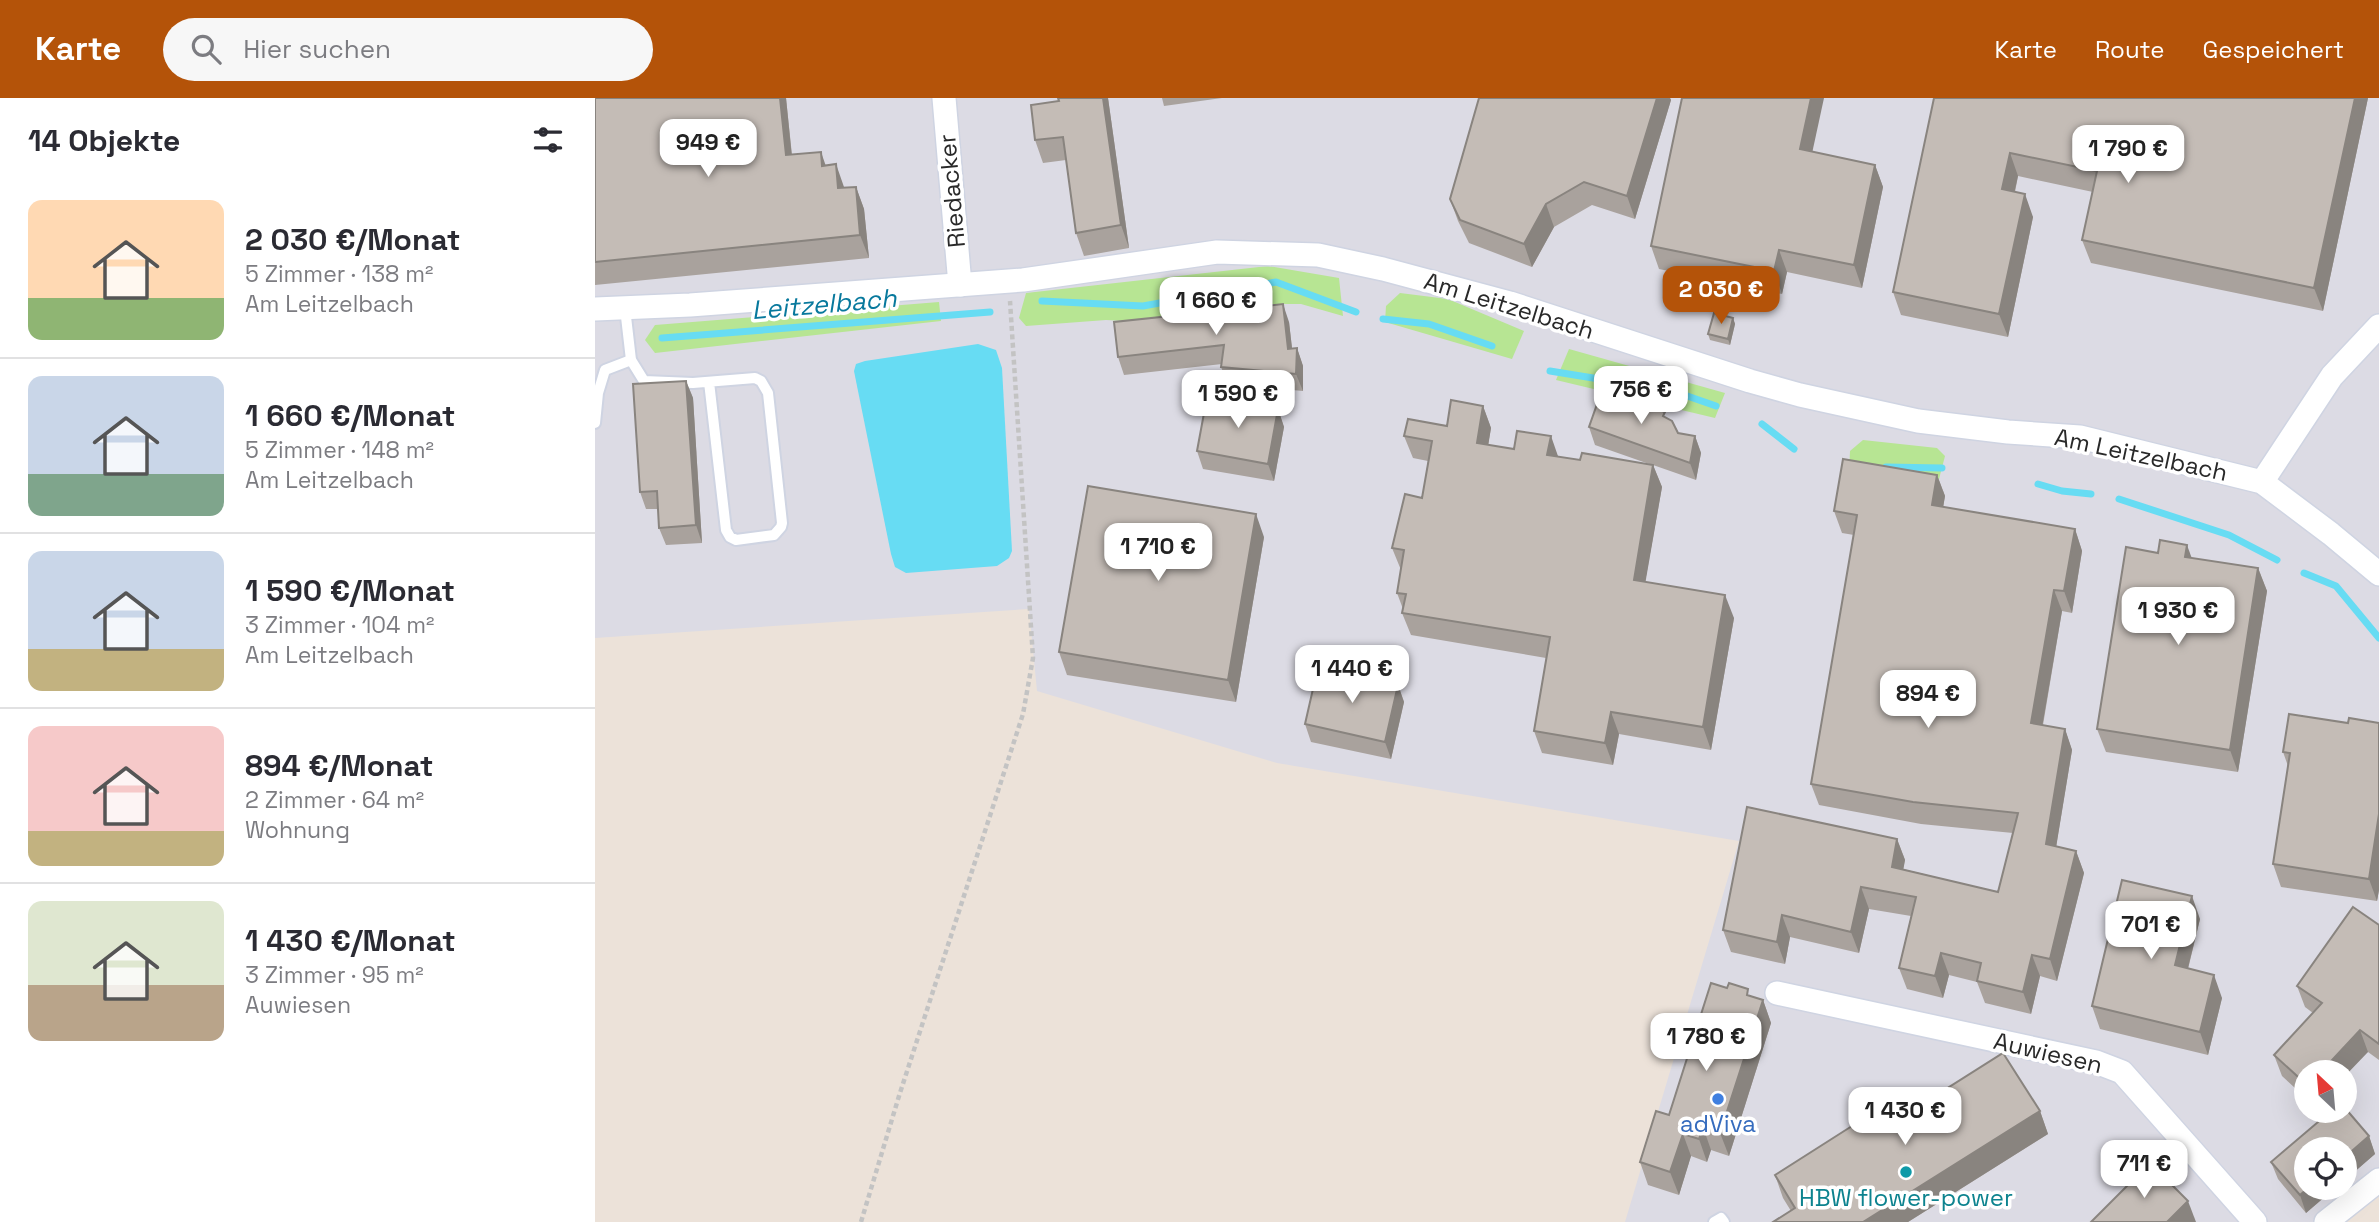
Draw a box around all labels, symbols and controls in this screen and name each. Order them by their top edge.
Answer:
search box [163,18,653,81]
text: Karte [35,28,121,70]
icon: search [187,30,225,68]
text: Hier suchen [243,32,391,66]
text: Karte [1995,34,2057,65]
text: Route [2095,34,2164,65]
text: Gespeichert [2202,34,2344,65]
pin: 949 € [659,120,757,179]
text: 14 Objekte [28,121,180,160]
icon: filters [529,121,567,159]
pin: 1 790 € [2063,126,2193,185]
text: 949 € [676,127,740,157]
street label: Riedacker [931,133,972,249]
text: 1 790 € [2088,133,2168,163]
text: 2 030 €/Monat [245,220,460,259]
icon: home [84,228,168,312]
text: 5 Zimmer · 138 m² [245,259,434,289]
street label: Am Leitzelbach [1420,265,1598,346]
pin: 2 030 € [1656,266,1786,326]
text: 2 030 € [1679,274,1763,304]
pin: 1 660 € [1151,278,1281,337]
water label: Leitzelbach [750,281,899,327]
text: 1 660 € [1175,285,1257,315]
text: Am Leitzelbach [245,289,414,319]
pin: 756 € [1592,366,1690,426]
pin: 1 590 € [1173,370,1303,430]
text: 756 € [1610,374,1672,404]
text: 1 590 € [1198,378,1278,408]
text: 1 660 €/Monat [245,396,456,435]
icon: home [84,404,168,488]
street label: Am Leitzelbach [2052,421,2231,488]
text: 5 Zimmer · 148 m² [245,435,434,465]
text: Am Leitzelbach [245,465,414,495]
pin: 1 710 € [1093,524,1223,583]
text: 1 710 € [1120,531,1196,561]
text: 1 590 €/Monat [245,571,455,610]
icon: home [84,579,168,663]
pin: 1 930 € [2113,588,2243,647]
text: 1 930 € [2138,595,2218,625]
text: 3 Zimmer · 104 m² [245,610,435,640]
text: Am Leitzelbach [245,640,414,670]
pin: 1 440 € [1287,646,1417,705]
text: 1 440 € [1311,653,1393,683]
pin: 894 € [1879,670,1977,730]
text: 894 € [1896,678,1960,708]
text: 894 €/Monat [245,746,433,785]
icon: home [84,754,168,838]
text: 2 Zimmer · 64 m² [245,785,424,815]
text: Wohnung [245,815,350,845]
pin: 701 € [2102,902,2200,961]
text: 701 € [2121,909,2181,939]
text: 1 430 €/Monat [245,921,456,960]
icon: home [84,929,168,1013]
text: 3 Zimmer · 95 m² [245,960,424,990]
text: Auwiesen [245,990,351,1020]
pin: 1 780 € [1641,1014,1771,1073]
text: 1 780 € [1666,1021,1746,1051]
street label: Auwiesen [1991,1025,2106,1080]
north arrow [2294,1060,2357,1124]
map controls [2294,1060,2357,1200]
pin: 1 430 € [1840,1088,1970,1147]
marker: adViva [1710,1091,1726,1107]
text: 1 430 € [1864,1095,1946,1125]
place label: adViva [1680,1108,1756,1139]
button: locate [2294,1137,2357,1200]
pin: 711 € [2095,1140,2193,1200]
text: 711 € [2117,1148,2171,1178]
marker: HBW flower-power [1898,1164,1914,1180]
place label: HBW flower-power [1799,1182,2013,1213]

